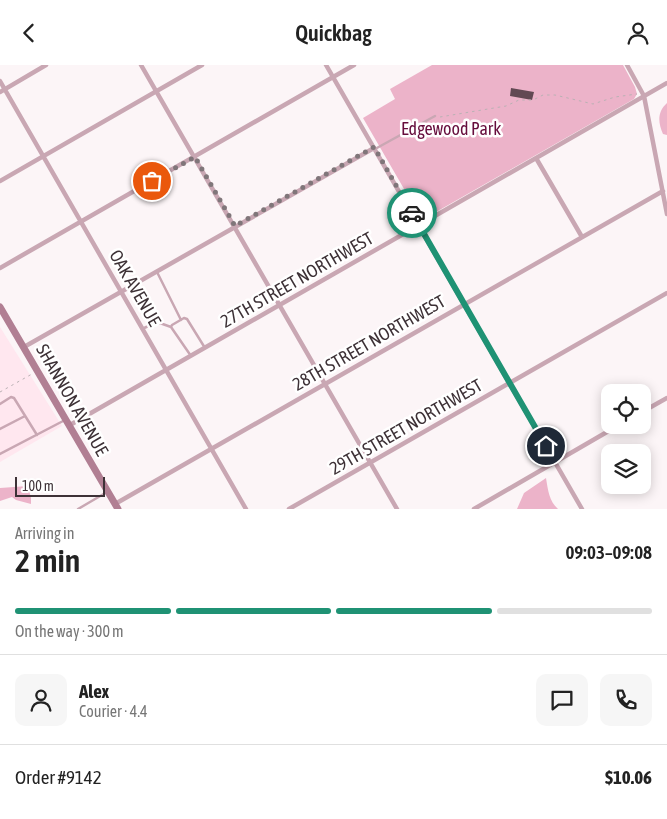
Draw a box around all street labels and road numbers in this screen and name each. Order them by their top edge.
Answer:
street label: 27TH STREET NORTHWEST [217,227,377,332]
street label: OAK AVENUE [105,246,166,330]
street label: 28TH STREET NORTHWEST [289,290,449,395]
street label: SHANNON AVENUE [32,340,113,460]
street label: 29TH STREET NORTHWEST [326,374,486,479]

